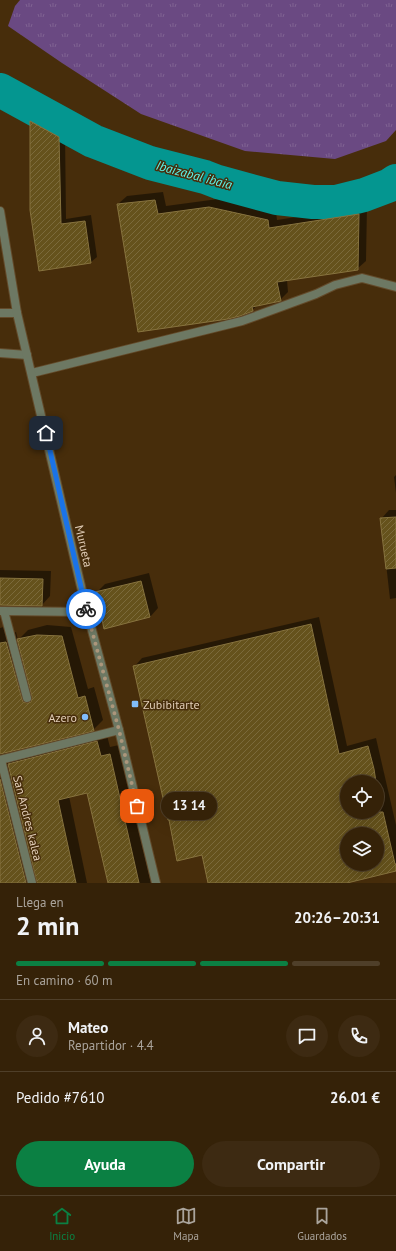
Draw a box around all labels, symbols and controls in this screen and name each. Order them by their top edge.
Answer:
water label: Ibaizabal ibaia [154,157,235,193]
pin [29,416,63,450]
icon: home [35,422,57,444]
street label: Murueta [72,524,96,568]
courier [66,589,106,629]
icon: bike [75,598,97,620]
place label: Zubibitarte [143,697,200,712]
marker: Zubibitarte [130,699,140,709]
place label: Azero [48,710,77,725]
marker: Azero [80,712,90,722]
street label: San Andres kalea [10,774,46,862]
map controls [340,775,384,871]
button: locate [340,775,384,819]
pin [120,789,154,823]
callout: 13 14 [161,792,217,820]
icon: bag [126,795,148,817]
text: 13 14 [173,797,205,814]
button: layers [340,827,384,871]
text: Llega en [16,894,64,911]
text: 20:26–20:31 [294,908,380,927]
text: 2 min [16,909,79,942]
text: En camino · 60 m [16,972,113,989]
button: person [16,1015,58,1057]
button: chat [286,1015,328,1057]
button: phone [338,1015,380,1057]
text: Mateo [68,1018,108,1037]
text: Repartidor · 4.4 [68,1037,154,1054]
text: Pedido #7610 [16,1088,105,1107]
text: 26.01 € [330,1088,380,1107]
button: Ayuda [16,1141,194,1187]
button: Compartir [202,1141,380,1187]
tab: Inicio [49,1205,75,1243]
tab: Mapa [173,1205,199,1243]
tab: Guardados [297,1205,347,1243]

